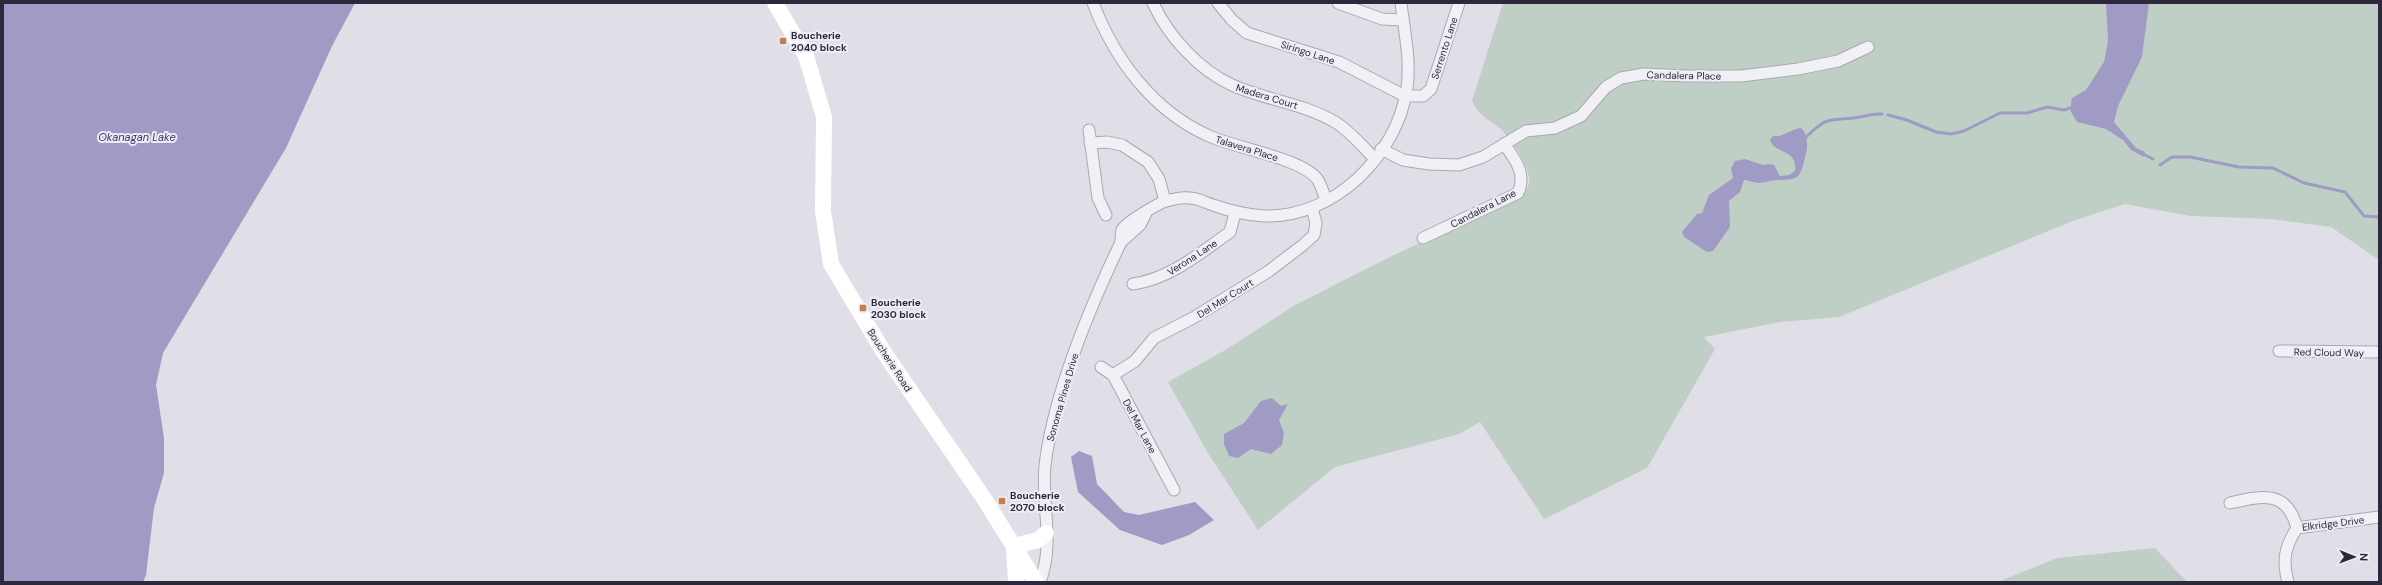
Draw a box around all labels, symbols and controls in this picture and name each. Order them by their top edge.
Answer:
street label: Serrento Lane [1428,15,1461,81]
place label: Boucherie 2040 block [791,29,847,54]
marker: Boucherie 2040 block [778,36,788,46]
street label: Siringo Lane [1279,38,1337,67]
street label: Candalera Place [1647,68,1722,83]
street label: Madera Court [1234,81,1299,112]
water label: Okanagan Lake [98,130,176,144]
street label: Talavera Place [1214,133,1280,164]
street label: Candalera Lane [1448,186,1518,231]
street label: Verona Lane [1165,236,1220,278]
street label: Del Mar Court [1195,276,1256,321]
place label: Boucherie 2030 block [871,296,927,321]
marker: Boucherie 2030 block [858,303,868,313]
street label: Boucherie Road [864,326,915,394]
street label: Red Cloud Way [2294,345,2365,360]
street label: Sonoma Pines Drive [1044,351,1081,443]
street label: Del Mar Lane [1120,397,1159,456]
place label: Boucherie 2070 block [1010,489,1065,514]
marker: Boucherie 2070 block [997,496,1007,506]
street label: Elkridge Drive [2301,513,2365,534]
north arrow [2334,537,2374,577]
text: N [2357,553,2371,561]

